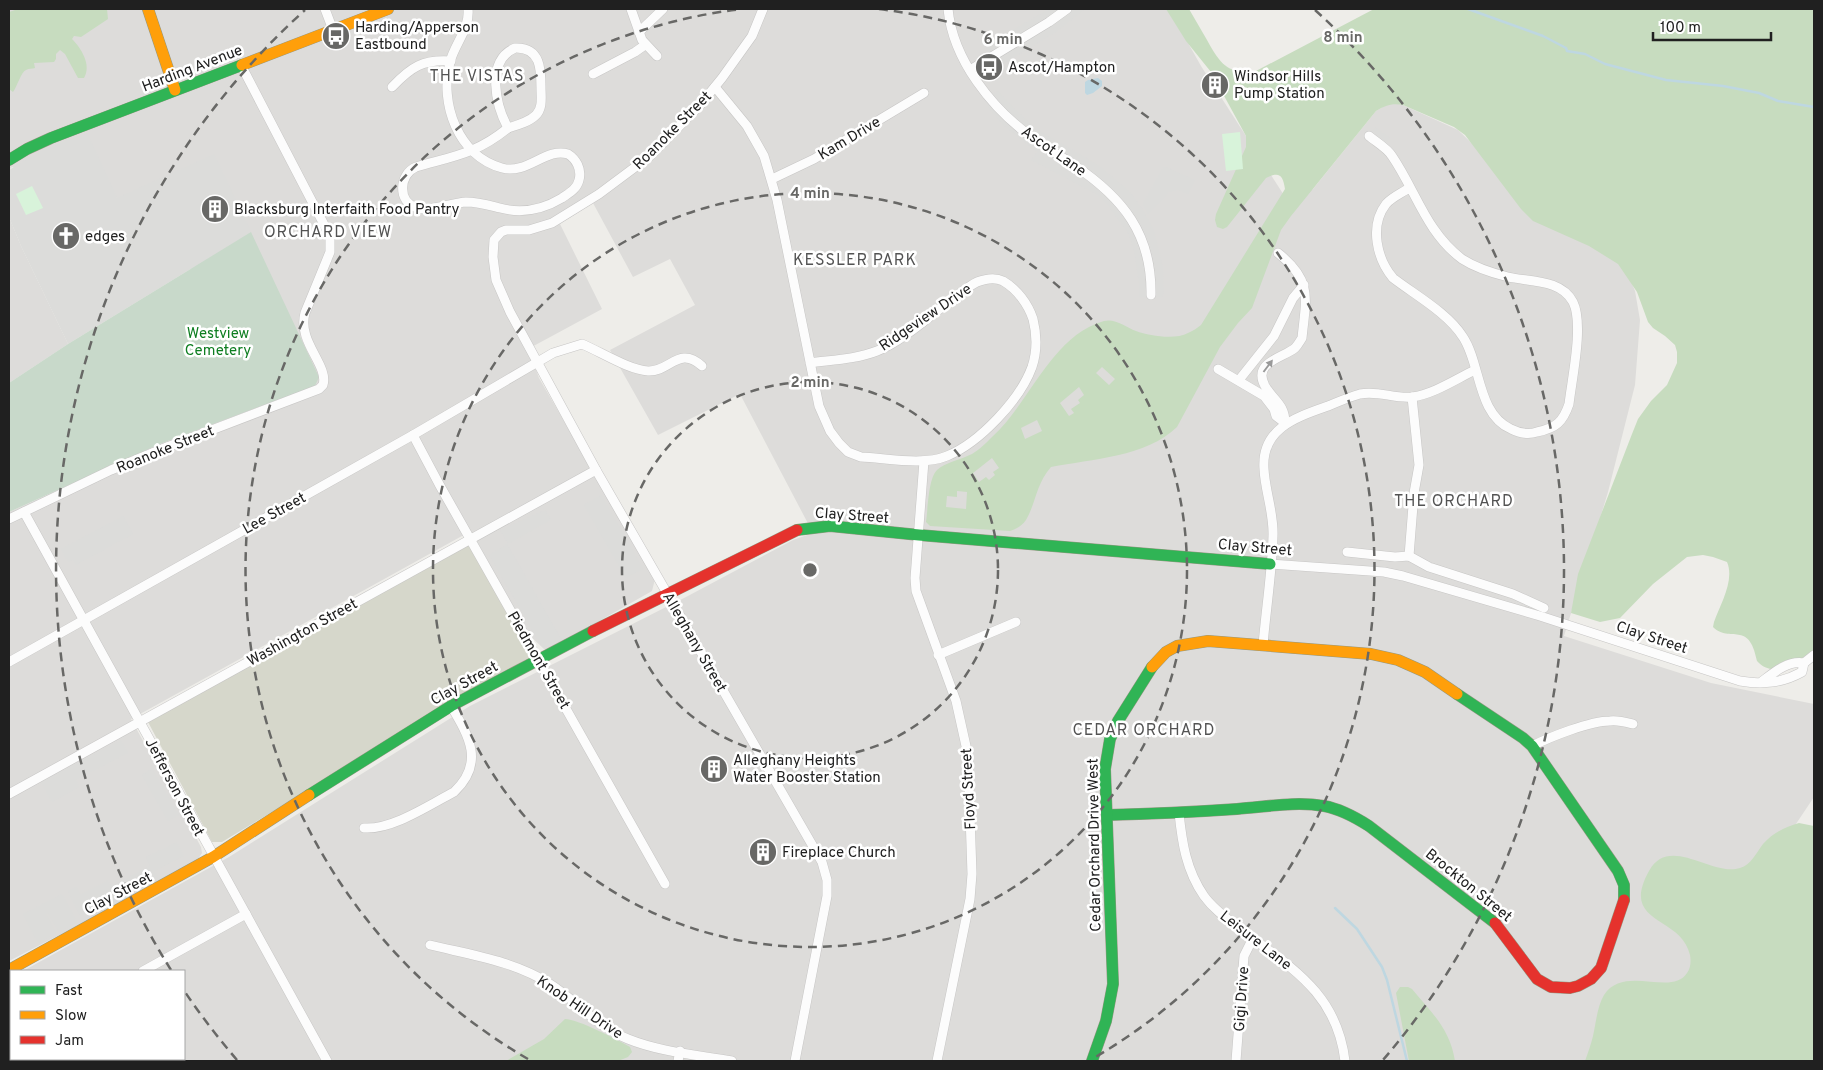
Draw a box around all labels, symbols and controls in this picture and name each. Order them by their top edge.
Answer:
scale bar [1653,10,1770,42]
place label: Harding/Apperson Eastbound [355,19,479,55]
text: 100 m [1660,19,1701,38]
bus stop icon: Harding/Apperson Eastbound [321,21,351,51]
text: 8 min [1323,29,1363,48]
text: 6 min [983,31,1023,50]
street label: Harding Avenue [140,42,245,97]
bus stop icon: Ascot/Hampton [974,52,1004,82]
place label: Ascot/Hampton [1008,59,1115,78]
district label: THE VISTAS [430,67,524,87]
place label: Windsor Hills Pump Station [1234,68,1325,104]
building icon: Windsor Hills Pump Station [1200,70,1230,100]
street label: Roanoke Street [630,88,716,174]
street label: Kam Drive [815,113,884,165]
street label: Ascot Lane [1017,123,1089,182]
text: 4 min [790,185,830,204]
building icon: Blacksburg Interfaith Food Pantry [200,194,230,224]
place label: Blacksburg Interfaith Food Pantry [234,201,460,220]
church icon: edges [51,221,81,251]
district label: ORCHARD VIEW [264,223,392,243]
place label: edges [85,228,125,247]
district label: KESSLER PARK [793,251,917,271]
street label: Ridgeview Drive [876,280,976,356]
park label: Westview Cemetery [185,325,251,361]
one-way arrow [1263,359,1273,373]
text: 2 min [790,374,830,393]
street label: Roanoke Street [114,422,217,479]
street label: Lee Street [240,489,310,539]
district label: THE ORCHARD [1394,492,1514,512]
street label: Clay Street [814,504,890,529]
street label: Clay Street [1217,536,1293,561]
centre of rings [801,561,819,579]
street label: Alleghany Street [657,589,730,696]
street label: Washington Street [244,595,361,672]
street label: Piedmont Street [502,608,573,713]
street label: Clay Street [1613,618,1690,659]
street label: Clay Street [428,658,502,711]
district label: CEDAR ORCHARD [1072,721,1216,741]
street label: Jefferson Street [140,735,208,840]
street label: Floyd Street [958,748,981,830]
place label: Alleghany Heights Water Booster Station [733,752,881,788]
building icon: Alleghany Heights Water Booster Station [699,754,729,784]
street label: Cedar Orchard Drive West [1084,758,1107,932]
building icon: Fireplace Church [748,837,778,867]
place label: Fireplace Church [782,844,896,863]
street label: Brockton Street [1421,845,1515,927]
street label: Clay Street [81,869,156,920]
street label: Leisure Lane [1215,907,1295,975]
street label: Gigi Drive [1231,966,1254,1032]
legend [10,970,185,1060]
street label: Knob Hill Drive [532,972,626,1044]
text: Fast [55,982,83,1001]
text: Slow [55,1007,87,1026]
text: Jam [55,1032,84,1051]

